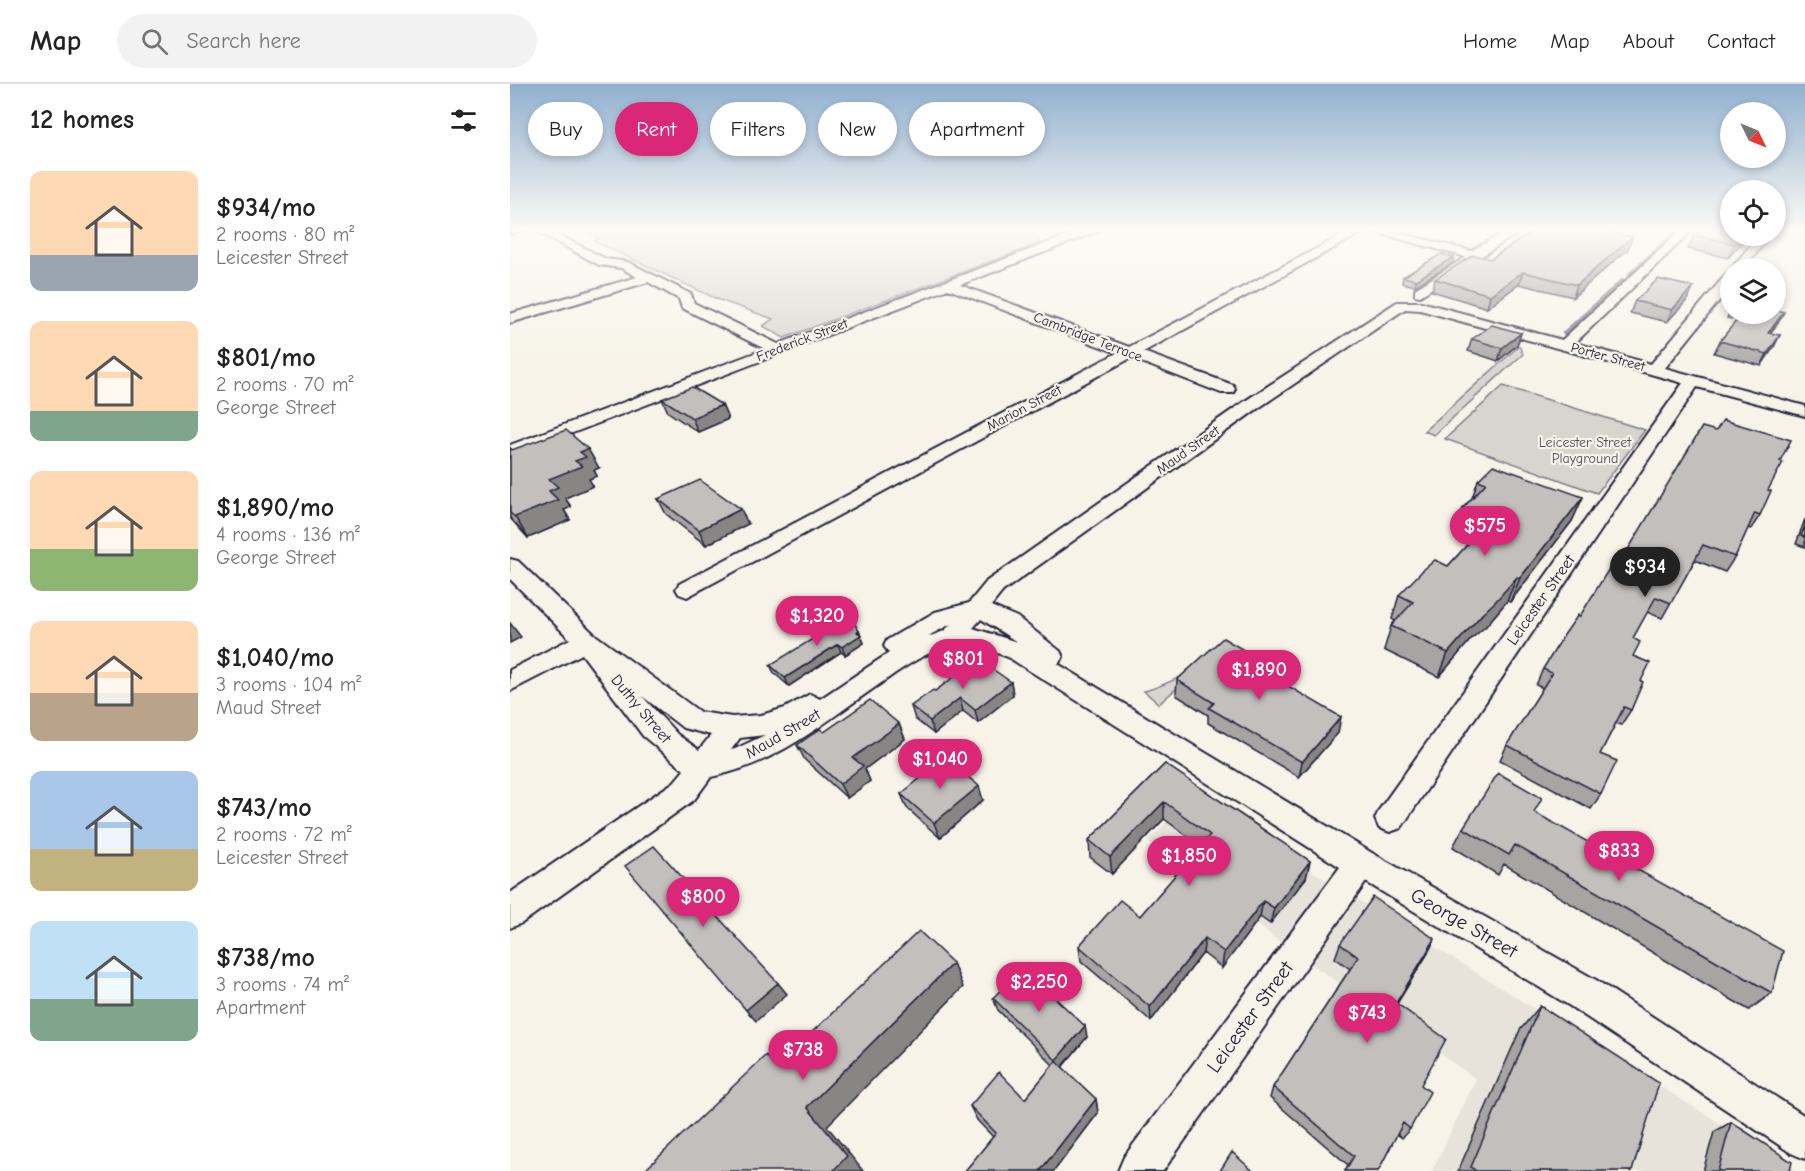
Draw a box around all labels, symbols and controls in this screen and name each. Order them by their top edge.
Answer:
search box [117,14,537,68]
text: Map [30,25,81,57]
icon: search [138,25,171,58]
text: Search here [186,28,301,54]
text: Home [1463,29,1517,53]
text: Map [1550,29,1590,53]
text: About [1623,29,1674,53]
text: Contact [1707,29,1775,53]
chip: Buy [528,102,603,156]
chip: Rent [615,102,698,156]
chip: Filters [710,102,806,156]
chip: New [818,102,897,156]
chip: Apartment [909,102,1045,156]
north arrow [1720,102,1786,168]
map controls [1720,102,1786,324]
icon: filters [447,104,480,137]
text: 12 homes [30,105,134,135]
button: locate [1720,180,1786,246]
text: $934/mo [216,193,316,223]
icon: home [78,195,150,267]
text: 2 rooms · 80 m² [216,223,354,246]
text: Leicester Street [216,246,348,269]
button: layers [1720,258,1786,324]
street label: Cambridge Terrace [1031,308,1145,366]
street label: Frederick Street [754,314,851,365]
street label: Porter Street [1569,339,1648,375]
text: $801/mo [216,343,316,373]
icon: home [78,345,150,417]
text: 2 rooms · 70 m² [216,373,353,396]
street label: Marion Street [984,381,1065,435]
text: George Street [216,396,336,419]
street label: Maud Street [1153,421,1224,478]
park label: Leicester Street Playground [1539,434,1632,467]
text: $1,890/mo [216,493,334,523]
icon: home [78,495,150,567]
pin: $575 [1449,506,1521,557]
text: $575 [1464,514,1506,537]
text: 4 rooms · 136 m² [216,523,360,546]
text: George Street [216,546,336,569]
pin: $934 [1609,547,1681,598]
street label: Leicester Street [1503,551,1579,648]
text: $934 [1624,555,1666,578]
pin: $1,320 [768,596,866,647]
text: $1,320 [790,604,844,627]
pin: $801 [927,639,999,690]
text: $1,040/mo [216,643,334,673]
icon: home [78,645,150,717]
text: $801 [942,647,984,670]
pin: $1,890 [1210,650,1308,701]
text: $1,890 [1231,658,1287,681]
street label: Duthy Street [607,671,675,747]
text: 3 rooms · 104 m² [216,673,361,696]
text: Maud Street [216,696,321,719]
street label: Maud Street [742,705,824,763]
pin: $1,040 [891,739,989,790]
text: $1,040 [912,747,968,770]
text: $743/mo [216,793,312,823]
icon: home [78,795,150,867]
text: 2 rooms · 72 m² [216,823,352,846]
pin: $833 [1583,831,1655,882]
pin: $1,850 [1140,836,1238,887]
text: $833 [1598,839,1640,862]
text: $1,850 [1161,844,1217,867]
text: Leicester Street [216,846,348,869]
pin: $800 [667,877,739,928]
street label: George Street [1406,883,1523,964]
text: $800 [680,885,726,908]
text: $738/mo [216,943,315,973]
icon: home [78,945,150,1017]
street label: Leicester Street [1202,956,1299,1077]
pin: $2,250 [990,962,1088,1013]
text: $2,250 [1010,970,1068,993]
text: 3 rooms · 74 m² [216,973,349,996]
pin: $743 [1331,993,1403,1044]
text: Apartment [216,996,306,1019]
text: $743 [1348,1001,1386,1024]
pin: $738 [767,1030,839,1081]
text: $738 [782,1038,824,1061]

